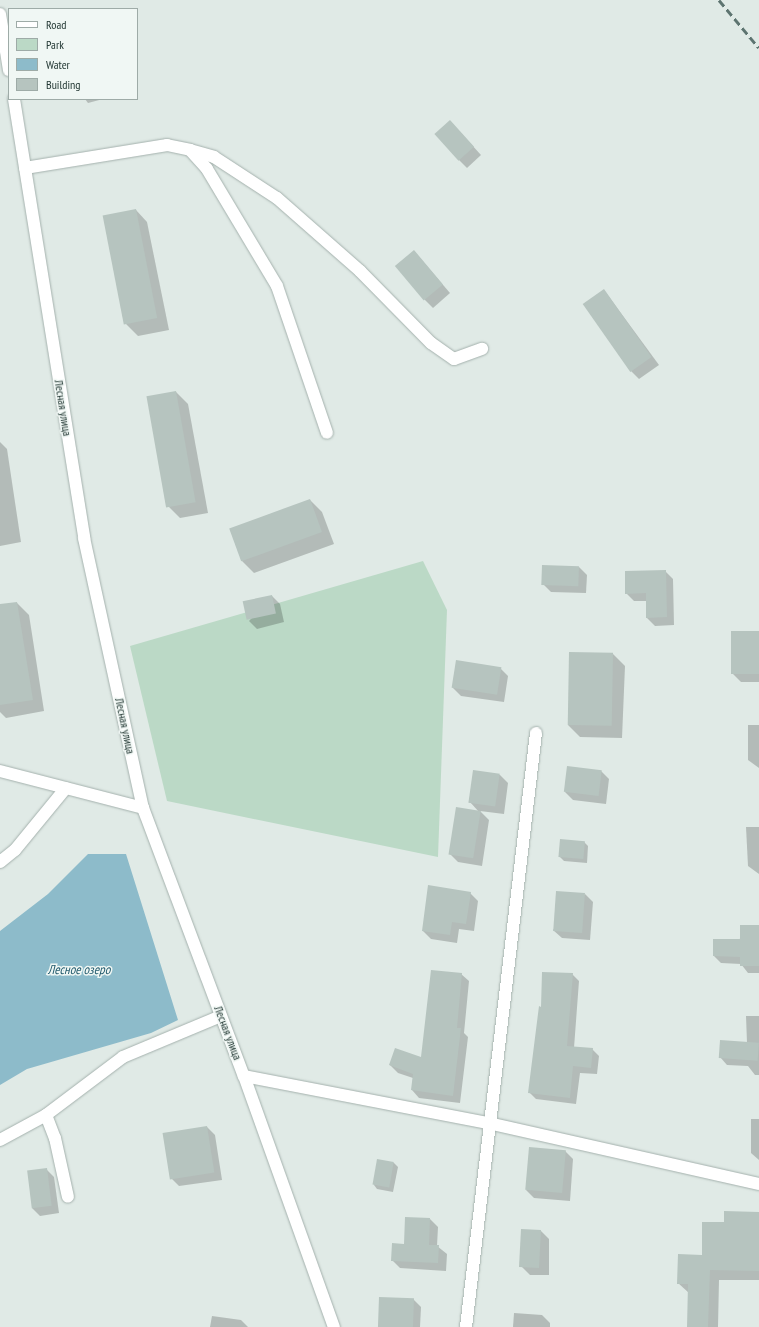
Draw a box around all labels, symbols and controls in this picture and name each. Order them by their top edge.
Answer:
legend [8,8,138,100]
text: Road [46,17,66,32]
text: Park [46,37,64,52]
text: Water [46,57,70,72]
text: Building [46,77,81,92]
street label: Лесная улица [51,379,75,437]
street label: Лесная улица [112,697,138,755]
water label: Лесное озеро [48,962,110,978]
street label: Лесная улица [211,1004,245,1062]

